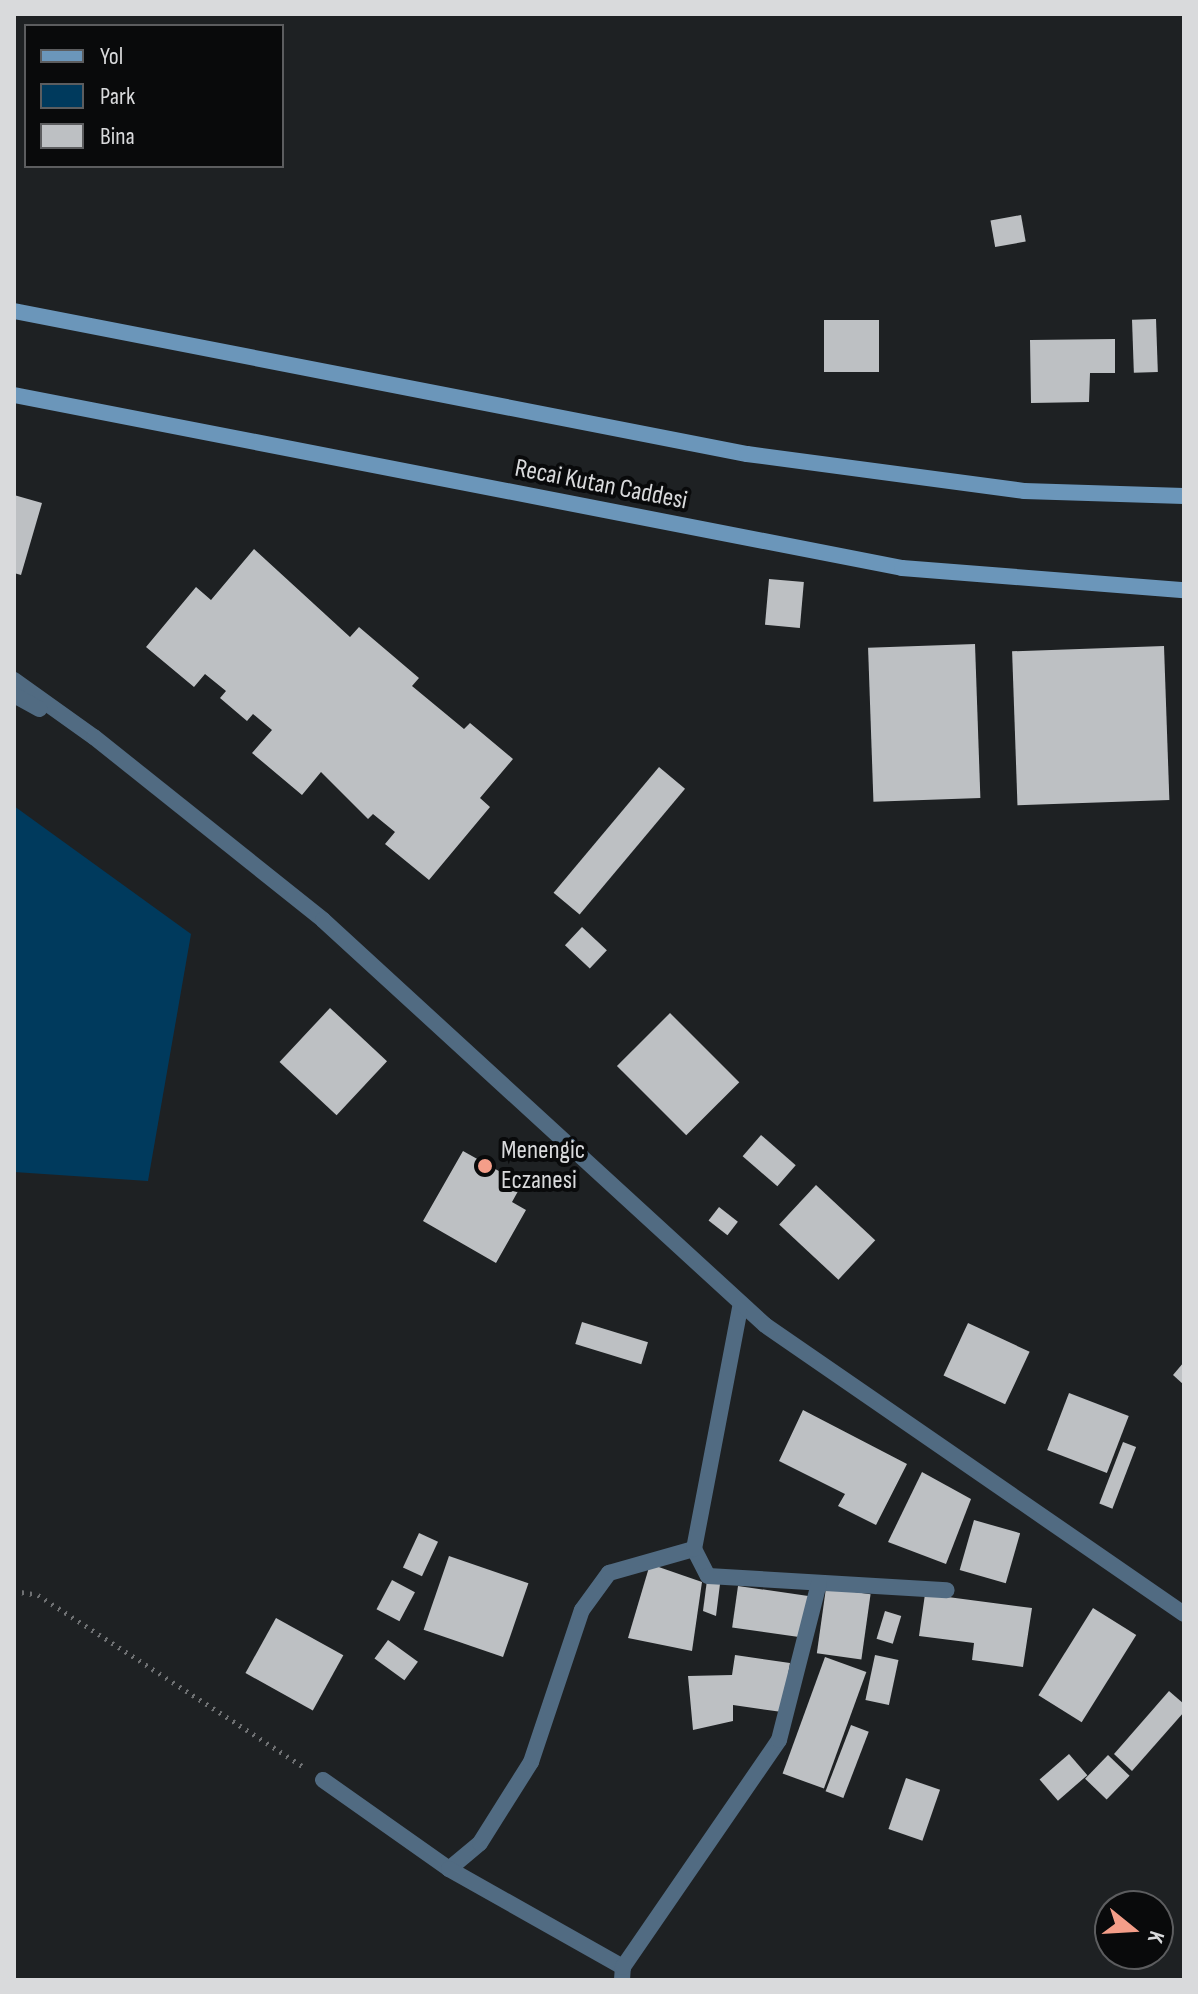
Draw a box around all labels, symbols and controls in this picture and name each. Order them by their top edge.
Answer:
legend [24,24,284,168]
text: Yol [100,42,123,71]
text: Park [100,82,135,111]
text: Bina [100,122,135,151]
street label: Recai Kutan Caddesi [512,453,690,517]
place label: Menengic Eczanesi [501,1135,585,1196]
marker: Menengic Eczanesi [476,1157,494,1175]
north arrow [1094,1890,1174,1970]
text: K [1141,1928,1170,1946]

